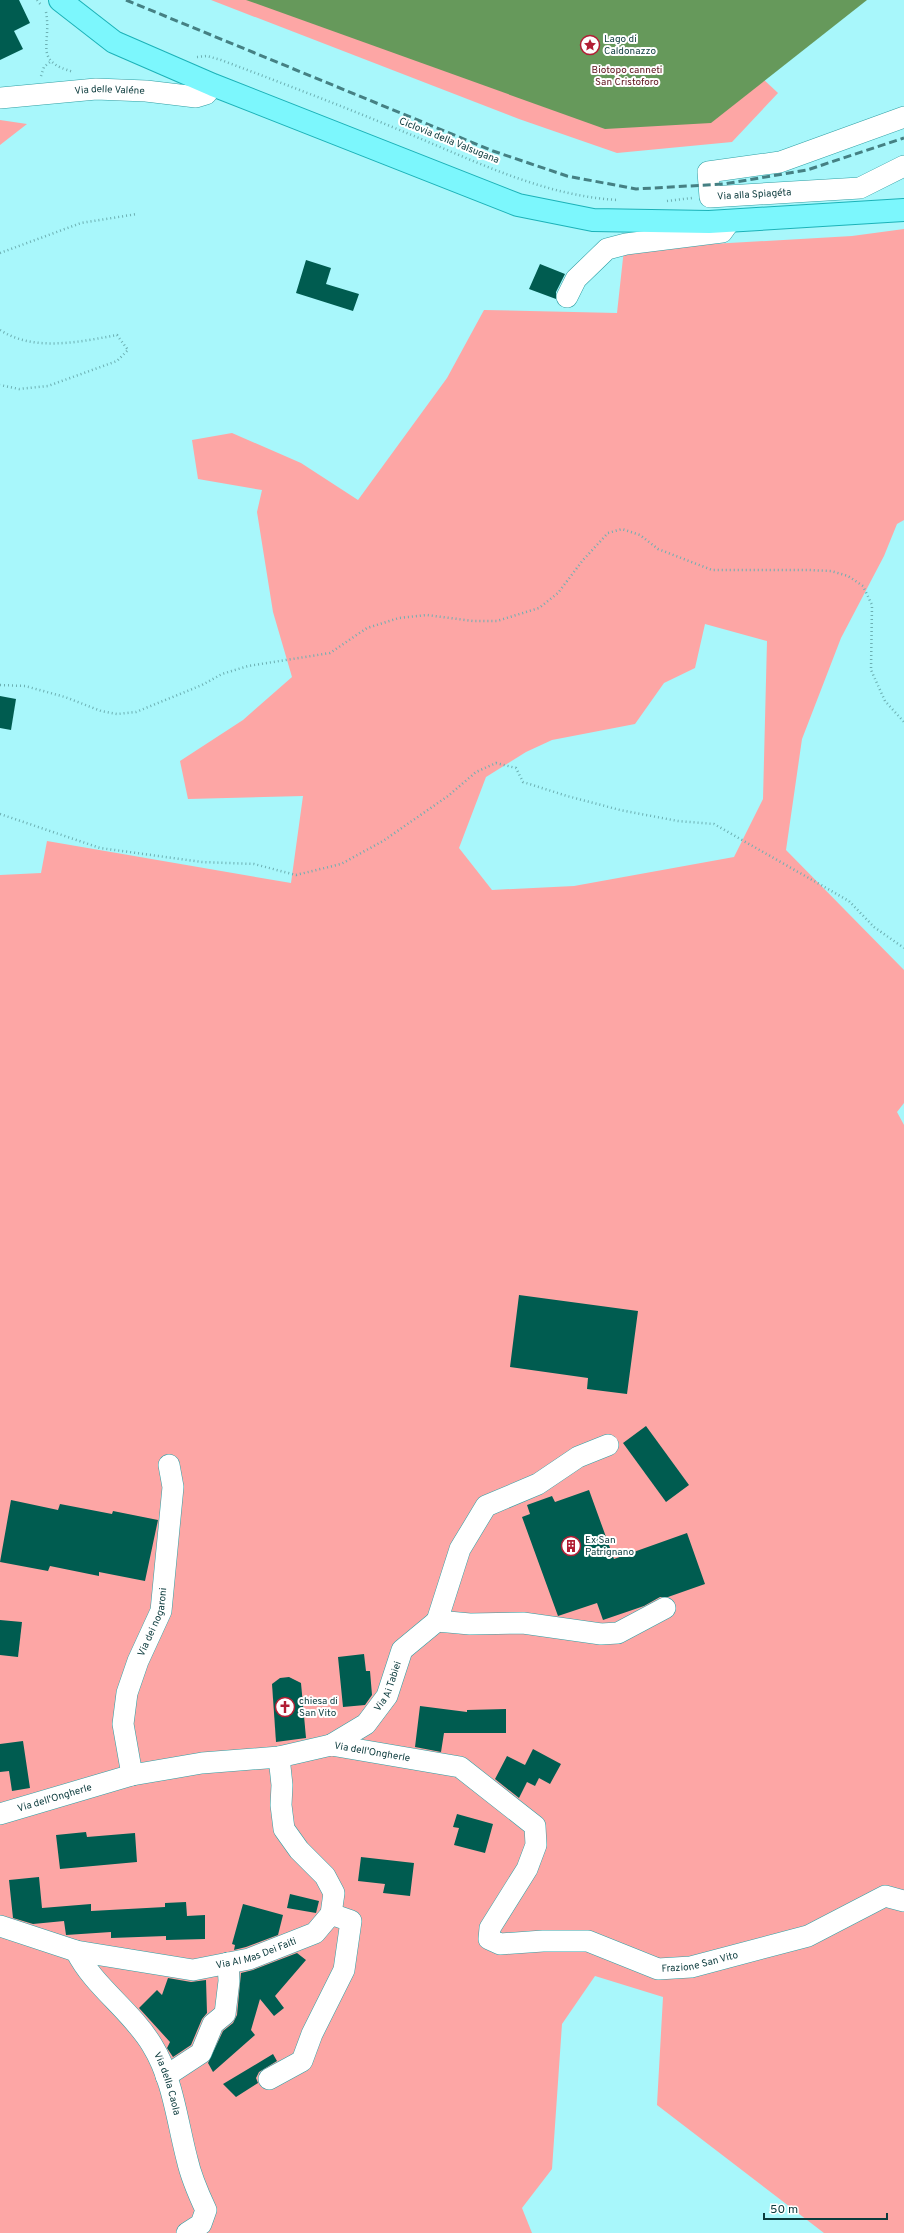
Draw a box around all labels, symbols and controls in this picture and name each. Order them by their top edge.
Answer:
place label: Lago di Caldonazzo [604,33,656,58]
place icon: Lago di Caldonazzo [579,34,601,56]
park label: Biotopo canneti San Cristoforo [592,64,662,89]
street label: Via delle Valéne [74,82,145,97]
street label: Ciclovia della Valsugana [397,115,501,167]
street label: Via alla Spiagéta [717,186,792,203]
place label: Ex San Patrignano [585,1534,635,1559]
building icon: Ex San Patrignano [560,1535,582,1557]
street label: Via dei nogaroni [135,1587,170,1658]
street label: Via Ai Tabiei [371,1660,404,1714]
place label: chiesa di San Vito [299,1695,338,1720]
church icon: chiesa di San Vito [274,1696,296,1718]
street label: Via dell'Ongherle [333,1739,411,1765]
street label: Via dell'Ongherle [16,1781,93,1815]
street label: Via Al Mas Dei Faiti [215,1934,298,1972]
street label: Frazione San Vito [661,1948,740,1975]
street label: Via della Caola [151,2050,183,2116]
scale bar [764,2195,887,2221]
text: 50 m [770,2202,798,2218]

